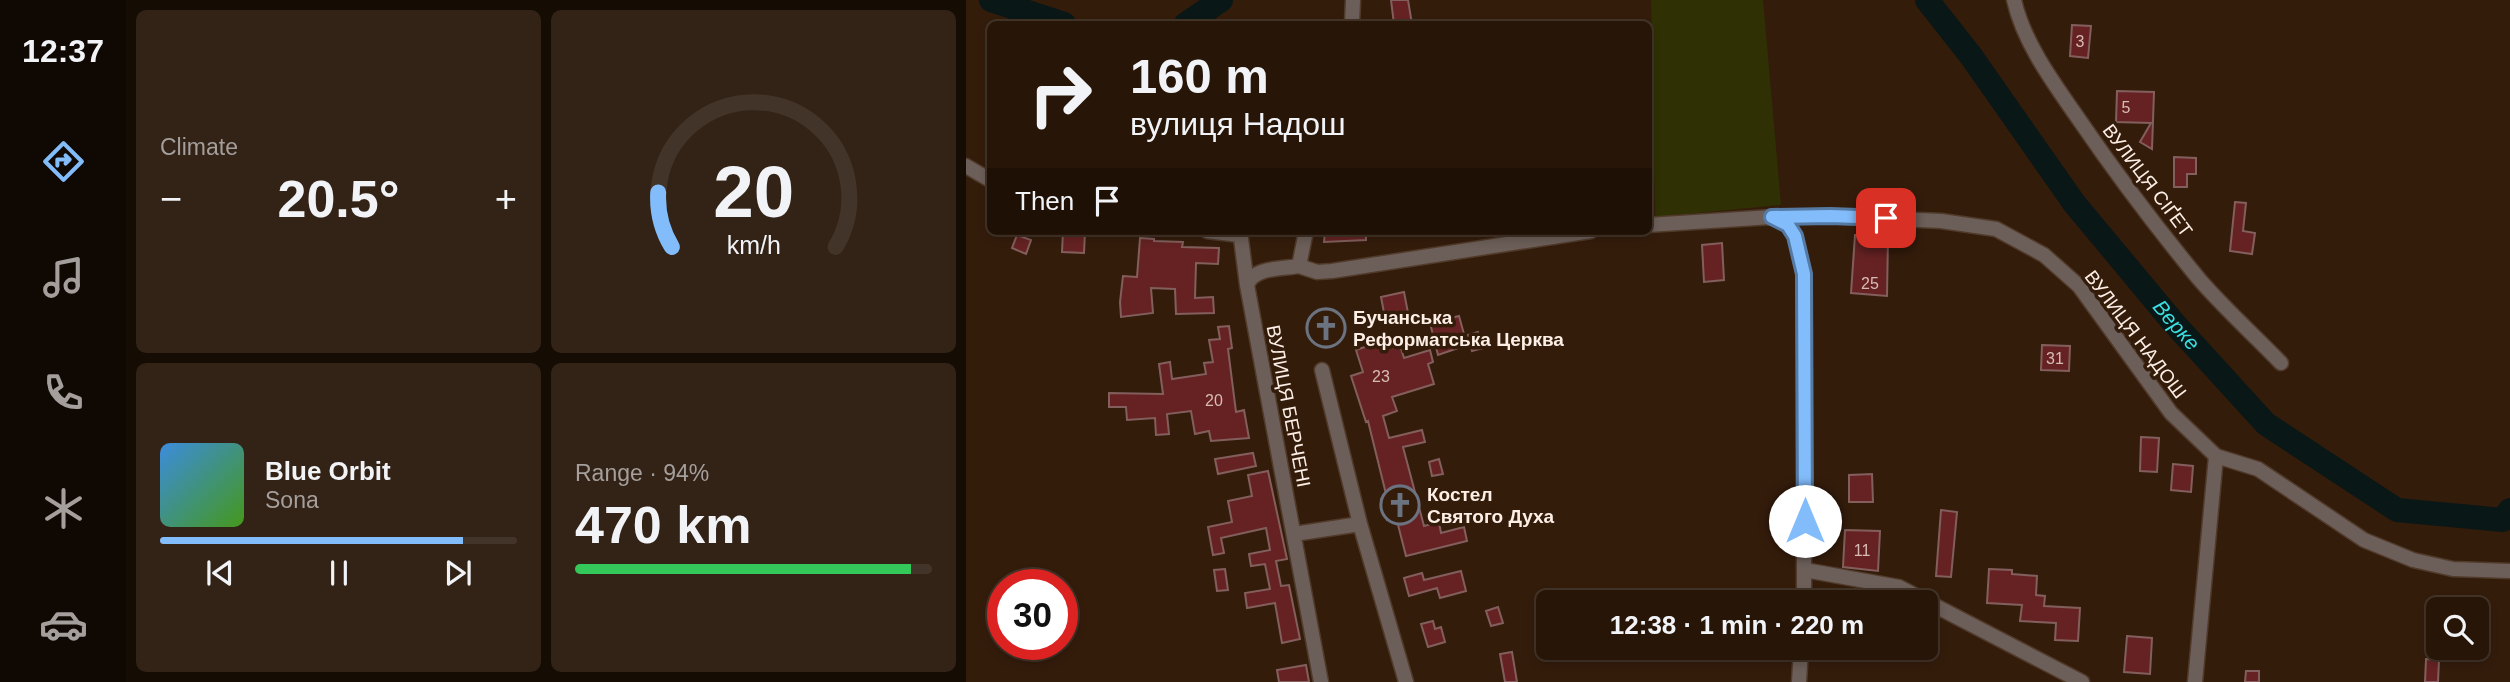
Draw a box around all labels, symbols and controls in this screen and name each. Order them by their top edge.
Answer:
text: 12:37 [22,33,104,69]
house number: 3 [2076,33,2085,50]
icon: right [1015,49,1106,140]
text: 160 m [1130,49,1269,103]
house number: 5 [2122,99,2131,116]
text: вулиця Надош [1130,106,1346,142]
street label: ВУЛИЦЯ СІҐЕТ [2099,120,2197,241]
text: Climate [160,134,238,160]
icon: directions [39,137,88,186]
text: 20 [713,152,794,233]
text: 20.5° [277,170,400,228]
text: − [160,178,182,220]
text: + [495,178,517,220]
icon: arrive [1088,182,1126,220]
text: Then [1015,186,1074,216]
pin [1856,188,1916,248]
icon: arrive [1867,199,1905,237]
text: km/h [726,231,781,259]
icon: music [39,253,88,302]
street label: ВУЛИЦЯ НАДОШ [2081,266,2191,402]
house number: 25 [1861,275,1879,292]
water label: Верке [2149,295,2205,355]
church icon: Бучанська Реформатська Церква [1305,307,1347,349]
place label: Бучанська Реформатська Церква [1353,307,1564,350]
street label: ВУЛИЦЯ БЕРЧЕНІ [1262,323,1315,489]
house number: 31 [2046,350,2064,367]
icon: phone [39,368,88,417]
house number: 23 [1372,368,1390,385]
house number: 20 [1205,392,1223,409]
text: Blue Orbit [265,456,391,486]
text: Range · 94% [575,460,709,486]
icon: climate [39,484,88,533]
church icon: Костел Святого Духа [1379,484,1421,526]
place label: Костел Святого Духа [1427,484,1555,527]
position arrow [1768,484,1842,558]
text: Sona [265,487,319,513]
text: 470 km [575,496,751,554]
house number: 11 [1854,542,1870,559]
icon: previous [201,554,239,592]
icon: pause [320,554,358,592]
icon: next [439,554,477,592]
speed limit sign: 30 [987,569,1078,660]
map controls [2426,597,2489,660]
button: search [2426,597,2489,660]
icon: car [39,600,88,649]
text: 12:38 · 1 min · 220 m [1610,610,1864,640]

